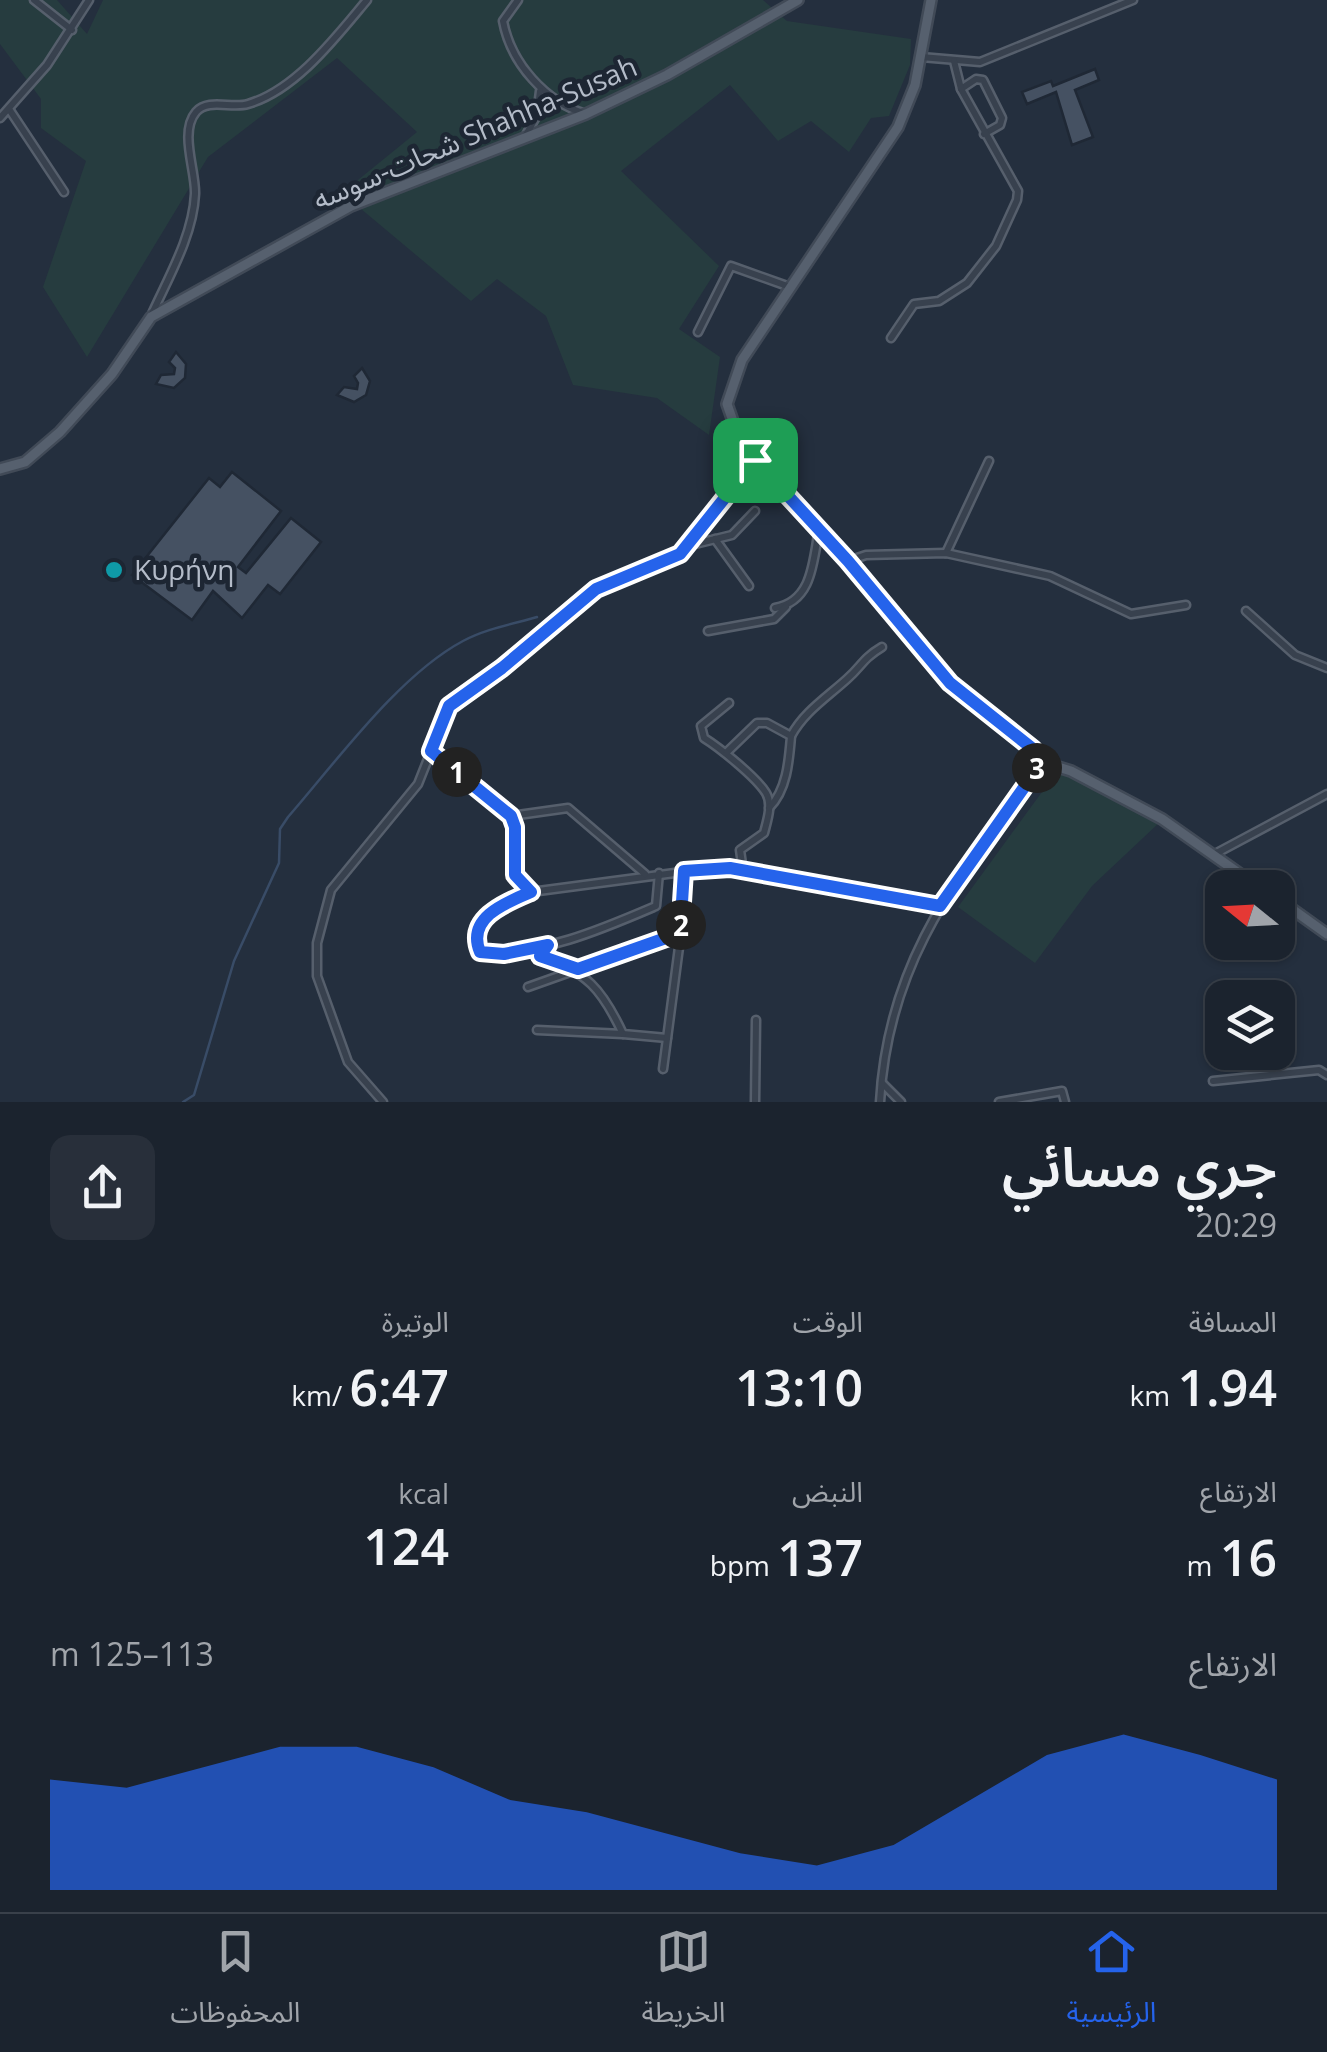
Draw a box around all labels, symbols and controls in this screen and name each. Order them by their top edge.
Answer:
street label: شحات-سوسه Shahha-Susah [307,47,642,218]
pin [713,418,798,503]
icon: arrive [728,433,783,488]
place label: Κυρήνη [134,550,235,588]
marker: Κυρήνη [103,559,125,581]
pin: 3 [1012,743,1062,793]
pin: 1 [432,747,482,797]
text: 3 [1029,749,1045,787]
text: 1 [449,753,465,791]
north arrow [1205,870,1295,960]
map controls [1205,870,1295,1070]
pin: 2 [656,900,706,950]
text: 2 [673,906,689,944]
button: layers [1205,980,1295,1070]
text: جري مسائي [1002,1128,1277,1203]
button: share [50,1135,155,1240]
text: 20:29 [1195,1203,1277,1246]
text: الوتيرة [382,1302,449,1340]
text: الوقت [793,1302,863,1340]
text: المسافة [1189,1302,1277,1340]
text: 6:47 [350,1353,449,1421]
text: 13:10 [735,1353,863,1421]
text: 1.94 [1178,1353,1277,1421]
text: /km [291,1376,350,1414]
text: km [1130,1376,1178,1414]
text: النبض [792,1472,863,1510]
text: الارتفاع [1200,1472,1277,1510]
text: kcal [398,1474,449,1512]
text: 124 [363,1512,449,1580]
text: 137 [777,1523,863,1591]
text: 16 [1220,1523,1277,1591]
text: bpm [710,1546,777,1584]
text: m [1187,1546,1220,1584]
text: 113–125 m [50,1632,214,1675]
text: الارتفاع [1189,1642,1277,1685]
tab: المحفوظات [171,1924,301,2043]
tab: الخريطة [642,1924,725,2043]
tab: الرئيسية [1066,1924,1156,2043]

